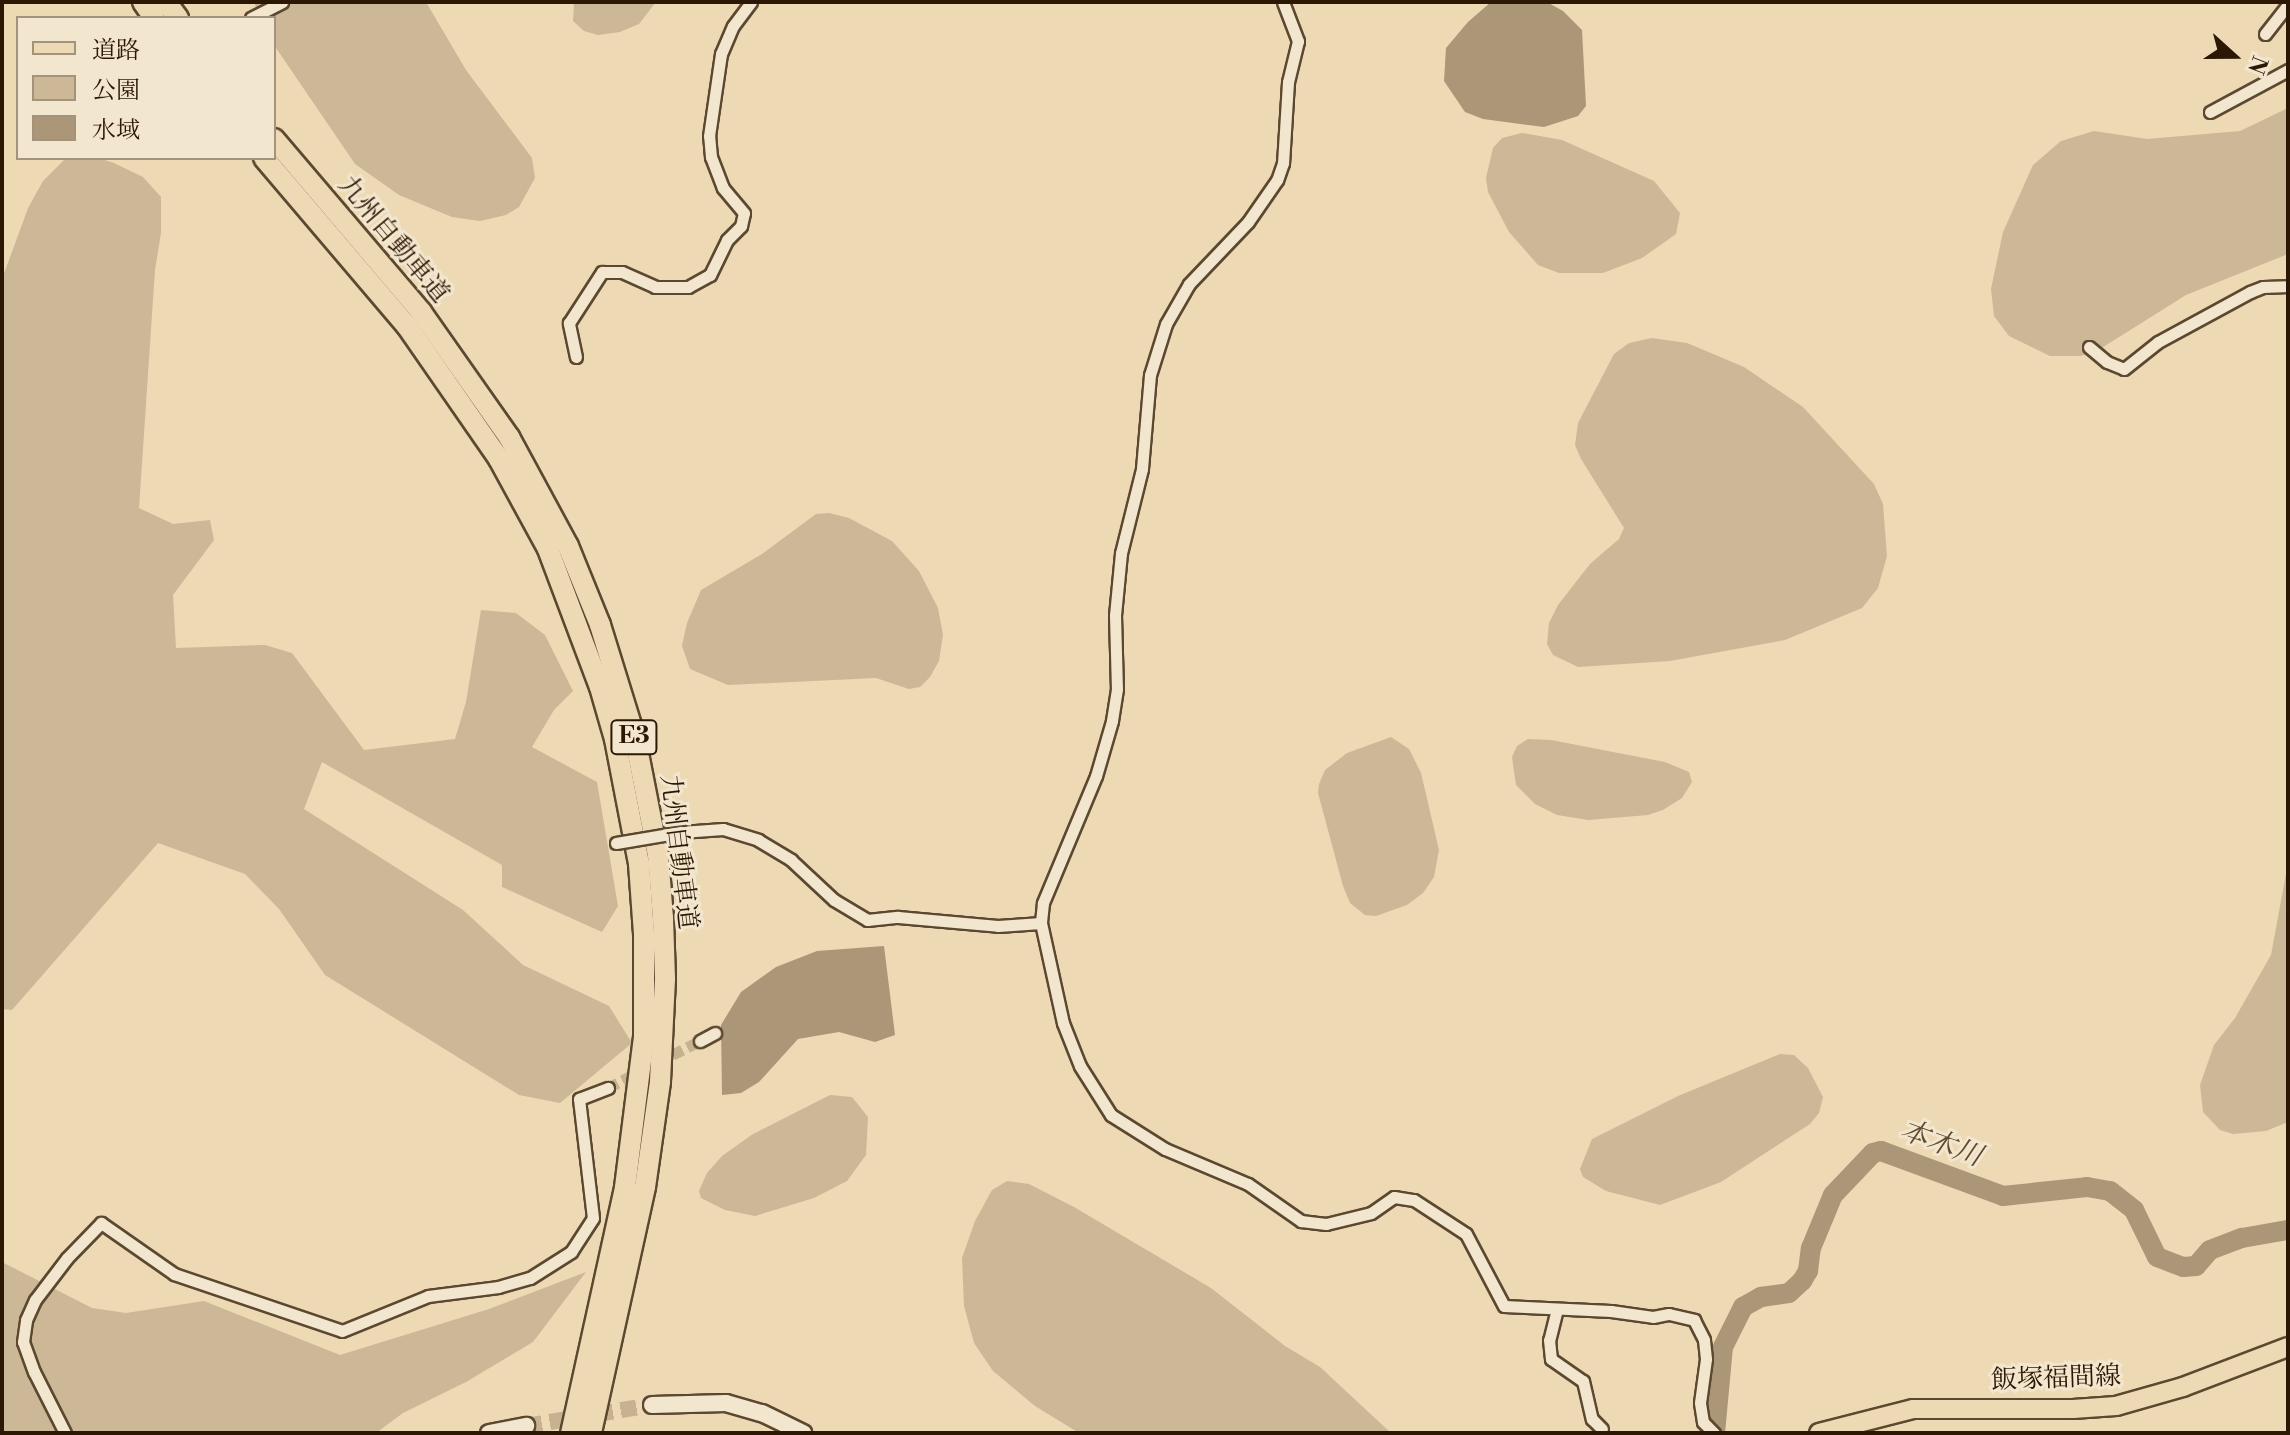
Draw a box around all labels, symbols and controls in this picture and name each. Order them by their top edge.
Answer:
legend [16,16,276,160]
north arrow [2194,16,2274,96]
text: 道路 [92,36,140,66]
text: N [2241,52,2273,78]
text: 公園 [92,76,140,106]
text: 水域 [92,116,140,146]
street label: 九州自動車道 [331,170,455,310]
road number: E3 [610,717,658,757]
street label: 九州自動車道 [653,773,703,931]
water label: 本木川 [1896,1114,1986,1174]
street label: 飯塚福間線 [1990,1361,2122,1397]

